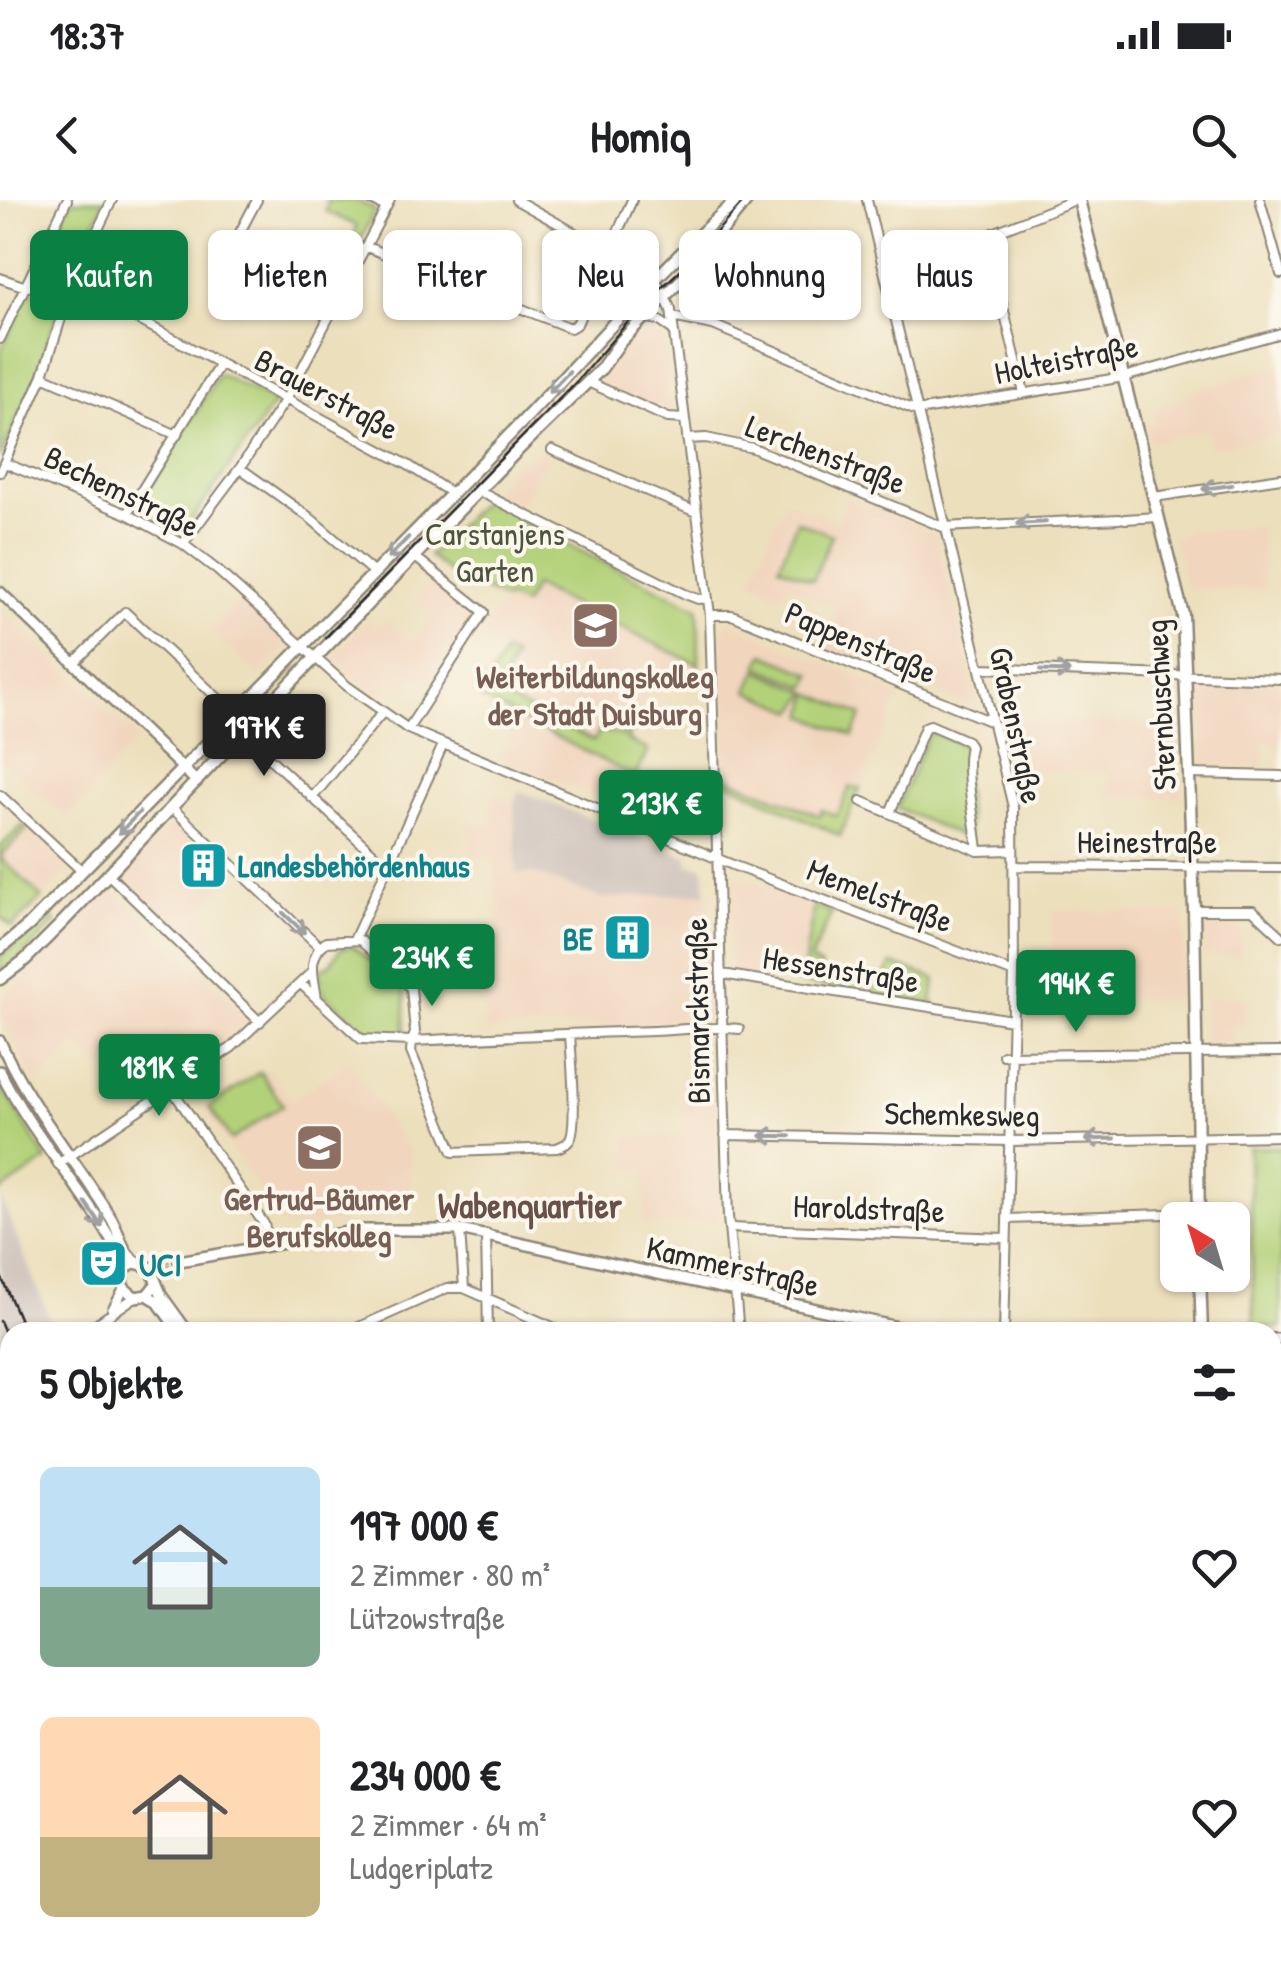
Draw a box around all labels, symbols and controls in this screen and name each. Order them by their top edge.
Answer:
text: 18:37 [50,9,125,61]
text: Homiq [590,105,691,166]
icon: back [40,108,95,163]
icon: search [1186,108,1241,163]
chip: Kaufen [30,230,188,320]
chip: Mieten [208,230,363,320]
chip: Filter [383,230,522,320]
chip: Neu [542,230,659,320]
chip: Wohnung [679,230,861,320]
chip: Haus [881,230,1008,320]
street label: Holteistraße [991,324,1142,394]
street label: Brauerstraße [248,338,407,450]
one-way arrow [548,369,571,394]
street label: Lerchenstraße [740,404,912,504]
street label: Bechemstraße [37,435,207,547]
one-way arrow [1202,479,1234,497]
park label: Carstanjens Garten [425,512,565,592]
one-way arrow [1016,514,1048,533]
one-way arrow [386,535,410,559]
street label: Pappenstraße [779,591,943,693]
school or university icon: Weiterbildungskolleg der Stadt Duisburg [569,600,621,652]
street label: Sternbuschweg [1134,618,1186,792]
street label: Grabenstraße [979,643,1055,807]
place label: Weiterbildungskolleg der Stadt Duisburg [476,655,714,736]
one-way arrow [1039,662,1071,681]
pin: 197K € [183,694,345,779]
text: 197K € [225,705,303,748]
pin: 213K € [580,770,742,855]
text: 213K € [621,781,701,824]
one-way arrow [117,810,141,834]
street label: Heinestraße [1077,820,1217,863]
building icon: Landesbehördenhaus [177,839,229,891]
place label: Landesbehördenhaus [238,844,470,887]
street label: Memelstraße [801,848,959,943]
one-way arrow [282,911,306,935]
building icon: BE [602,912,654,964]
place label: BE [563,917,594,960]
street label: Bismarckstraße [674,917,720,1104]
pin: 234K € [351,924,513,1009]
text: 234K € [392,935,472,978]
street label: Hessenstraße [760,935,922,1003]
pin: 194K € [995,950,1157,1035]
text: 194K € [1039,961,1113,1004]
pin: 181K € [78,1034,240,1119]
text: 181K € [121,1045,197,1088]
street label: Schemkesweg [884,1091,1040,1137]
school or university icon: Gertrud-Bäumer Berufskolleg [293,1122,345,1174]
one-way arrow [760,1127,792,1146]
one-way arrow [1085,1129,1117,1148]
place label: Gertrud-Bäumer Berufskolleg [224,1177,415,1258]
district label: Wabenquartier [438,1182,623,1230]
street label: Haroldstraße [792,1184,946,1232]
one-way arrow [83,1200,104,1228]
north arrow [1160,1202,1250,1292]
map controls [1160,1202,1250,1292]
street label: Kammerstraße [643,1225,824,1307]
theatre icon: UCI [78,1238,130,1290]
place label: UCI [139,1243,182,1286]
text: 5 Objekte [40,1354,183,1411]
icon: filters [1187,1355,1242,1410]
text: 197 000 € [350,1496,497,1553]
icon: home [120,1507,240,1627]
icon: heart [1187,1540,1242,1595]
text: 2 Zimmer · 80 m² [350,1553,550,1596]
text: Lützowstraße [350,1596,505,1639]
text: 234 000 € [350,1746,500,1803]
icon: home [120,1757,240,1877]
icon: heart [1187,1790,1242,1845]
text: 2 Zimmer · 64 m² [350,1803,547,1846]
text: Ludgeriplatz [350,1846,493,1889]

